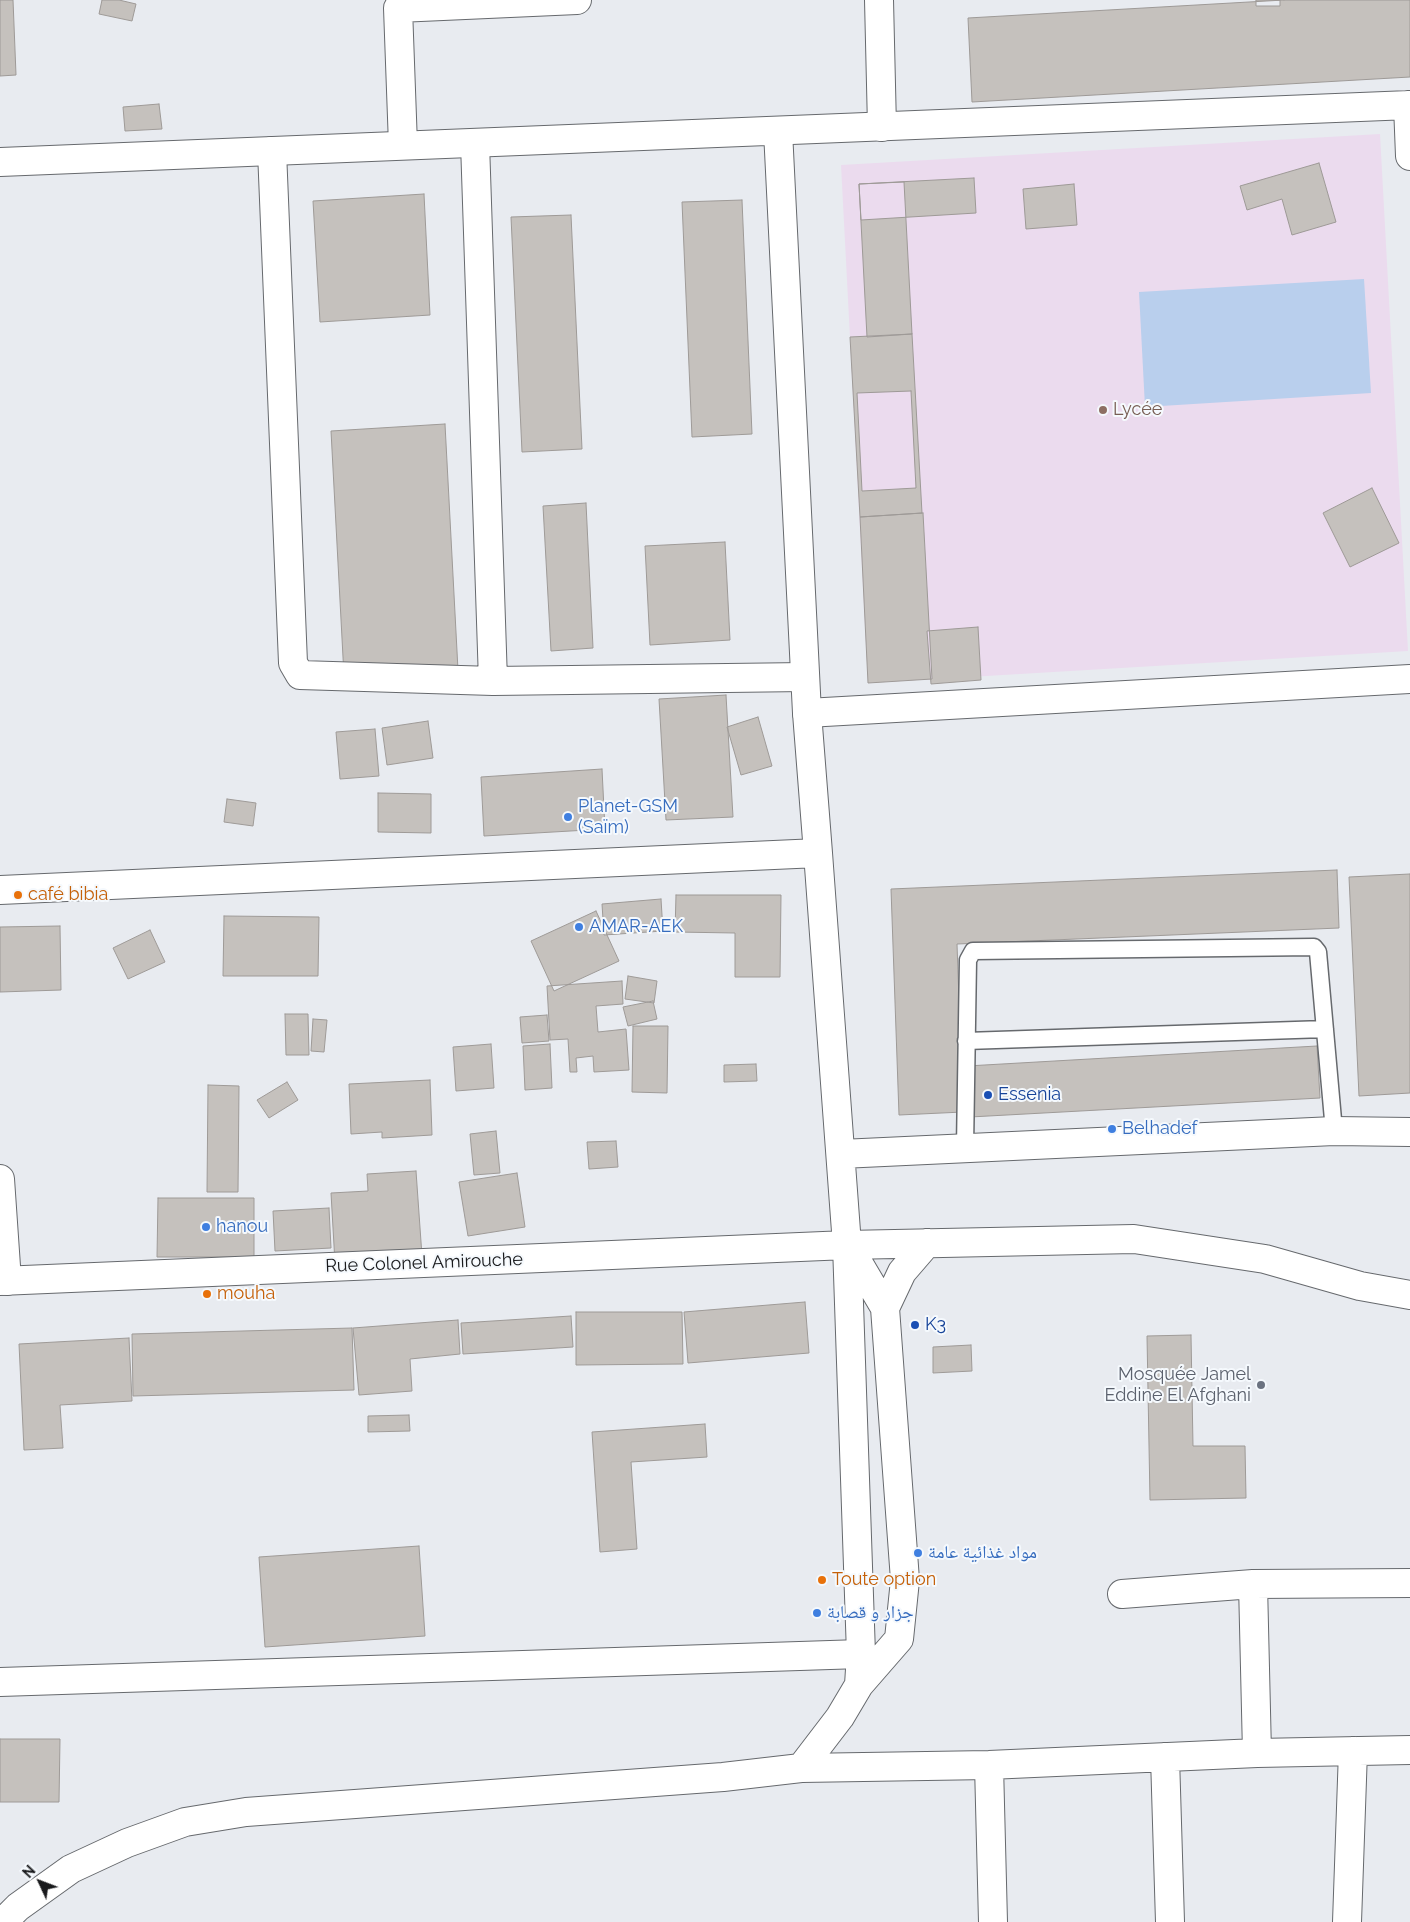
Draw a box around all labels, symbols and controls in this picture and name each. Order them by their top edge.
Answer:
place label: Lycée [1113,399,1162,421]
marker: Lycée [1097,404,1109,416]
place label: Planet-GSM (Saïm) [578,796,678,839]
marker: Planet-GSM (Saïm) [562,811,574,823]
place label: café bibia [28,884,108,906]
marker: café bibia [12,889,24,901]
place label: AMAR-AEK [589,916,683,938]
marker: AMAR-AEK [573,921,585,933]
place label: Essenia [998,1084,1061,1106]
marker: Essenia [982,1089,994,1101]
place label: Belhadef [1122,1118,1197,1140]
marker: Belhadef [1106,1123,1118,1135]
place label: hanou [216,1216,268,1238]
marker: hanou [200,1221,212,1233]
street label: Rue Colonel Amirouche [325,1249,523,1277]
place label: mouha [217,1283,275,1305]
marker: mouha [201,1288,213,1300]
place label: K3 [925,1314,946,1336]
marker: K3 [909,1319,921,1331]
place label: Mosquée Jamel Eddine El Afghani [1104,1364,1251,1406]
marker: Mosquée Jamel Eddine El Afghani [1255,1379,1267,1391]
place label: مواد غذائية عامة [928,1542,1037,1564]
marker: مواد غذائية عامة [912,1547,924,1559]
place label: Toute option [832,1569,936,1591]
marker: Toute option [816,1574,828,1586]
place label: جزار و قصابة [827,1602,914,1624]
marker: جزار و قصابة [811,1607,823,1619]
north arrow [15,1857,65,1907]
text: N [20,1862,39,1881]

